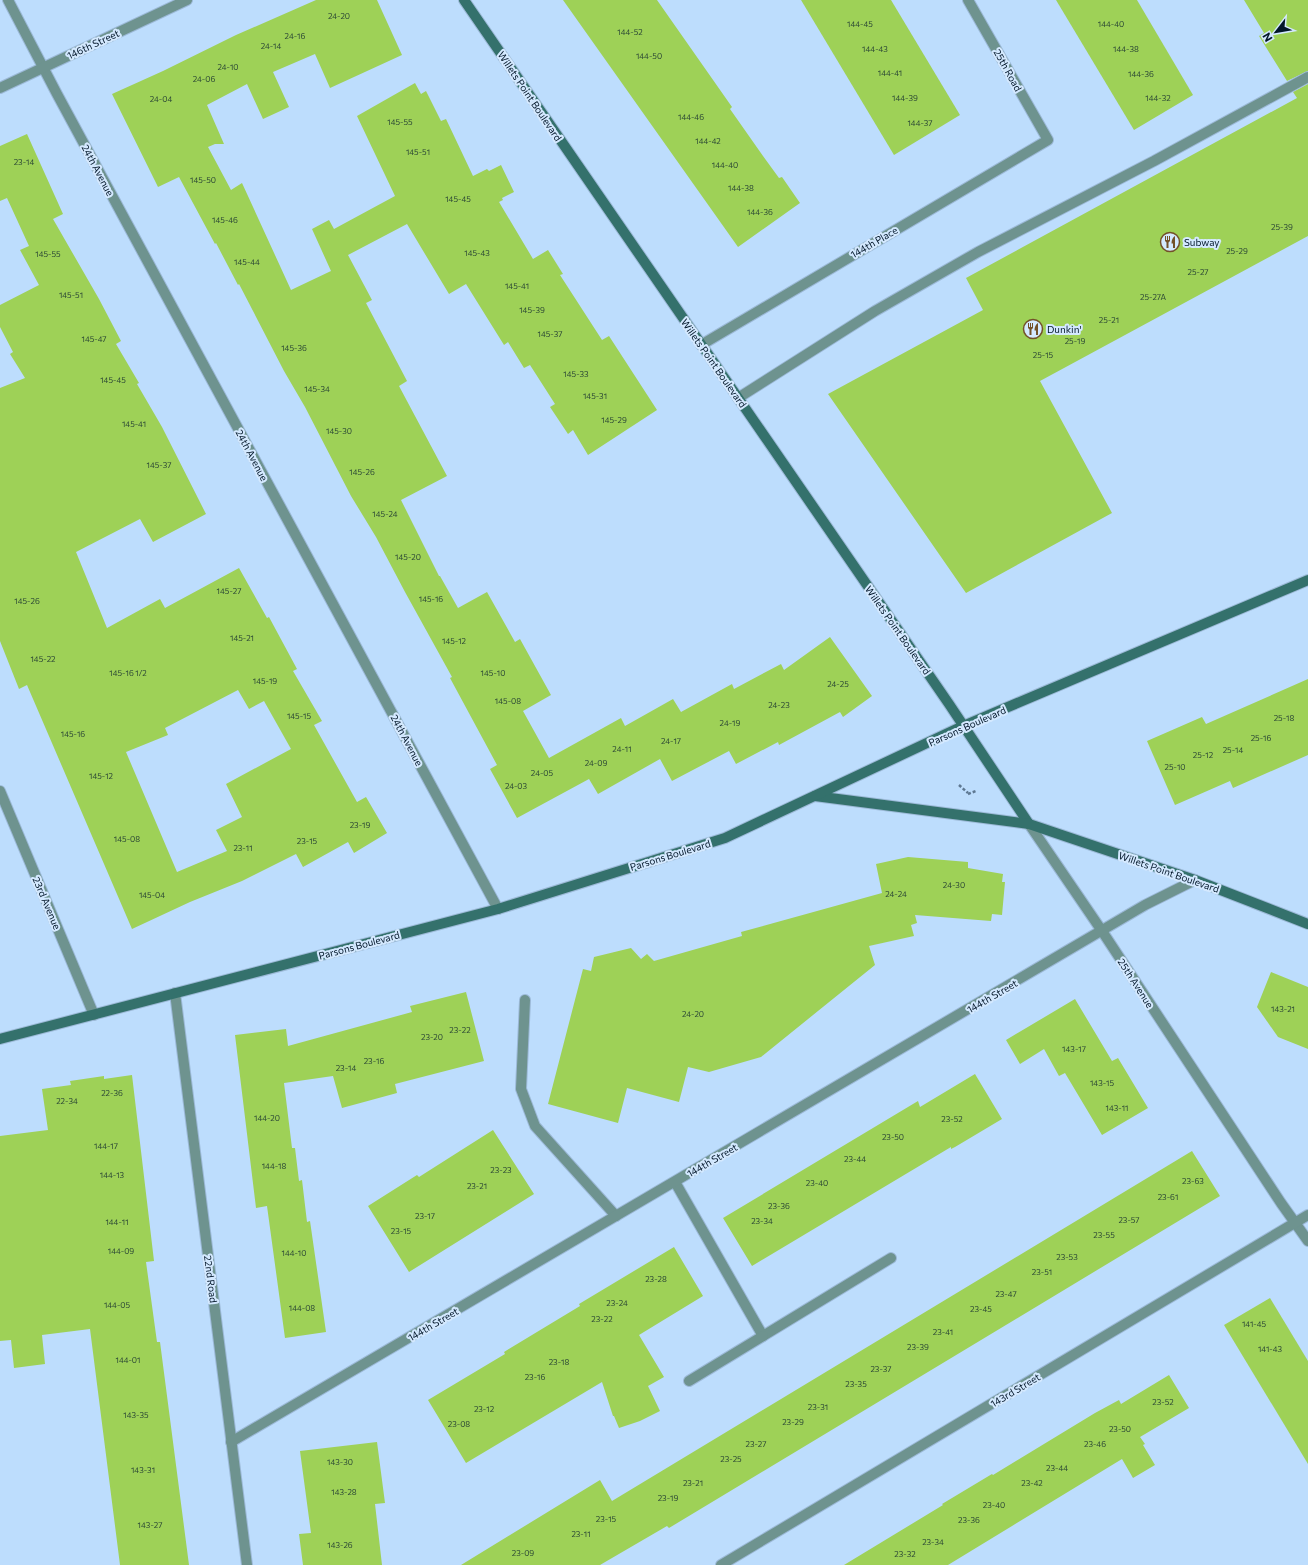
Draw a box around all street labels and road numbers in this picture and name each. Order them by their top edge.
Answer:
street label: 146th Street [65,27,121,61]
street label: 25th Road [992,47,1025,93]
street label: Willets Point Boulevard [496,49,565,143]
street label: 24th Avenue [79,142,117,198]
street label: 144th Place [848,224,900,260]
street label: Willets Point Boulevard [679,316,749,410]
street label: 24th Avenue [233,427,271,483]
street label: Willets Point Boulevard [863,583,933,677]
street label: Parsons Boulevard [926,703,1008,748]
street label: 24th Avenue [388,712,426,768]
street label: Parsons Boulevard [628,837,712,873]
street label: Willets Point Boulevard [1117,849,1221,895]
street label: 23rd Avenue [31,875,63,931]
street label: Parsons Boulevard [317,928,401,962]
street label: 25th Avenue [1116,956,1156,1010]
street label: 144th Street [965,977,1019,1015]
street label: 144th Street [685,1141,739,1179]
street label: 22nd Road [202,1255,220,1304]
street label: 144th Street [406,1305,460,1343]
street label: 143rd Street [988,1370,1042,1410]

